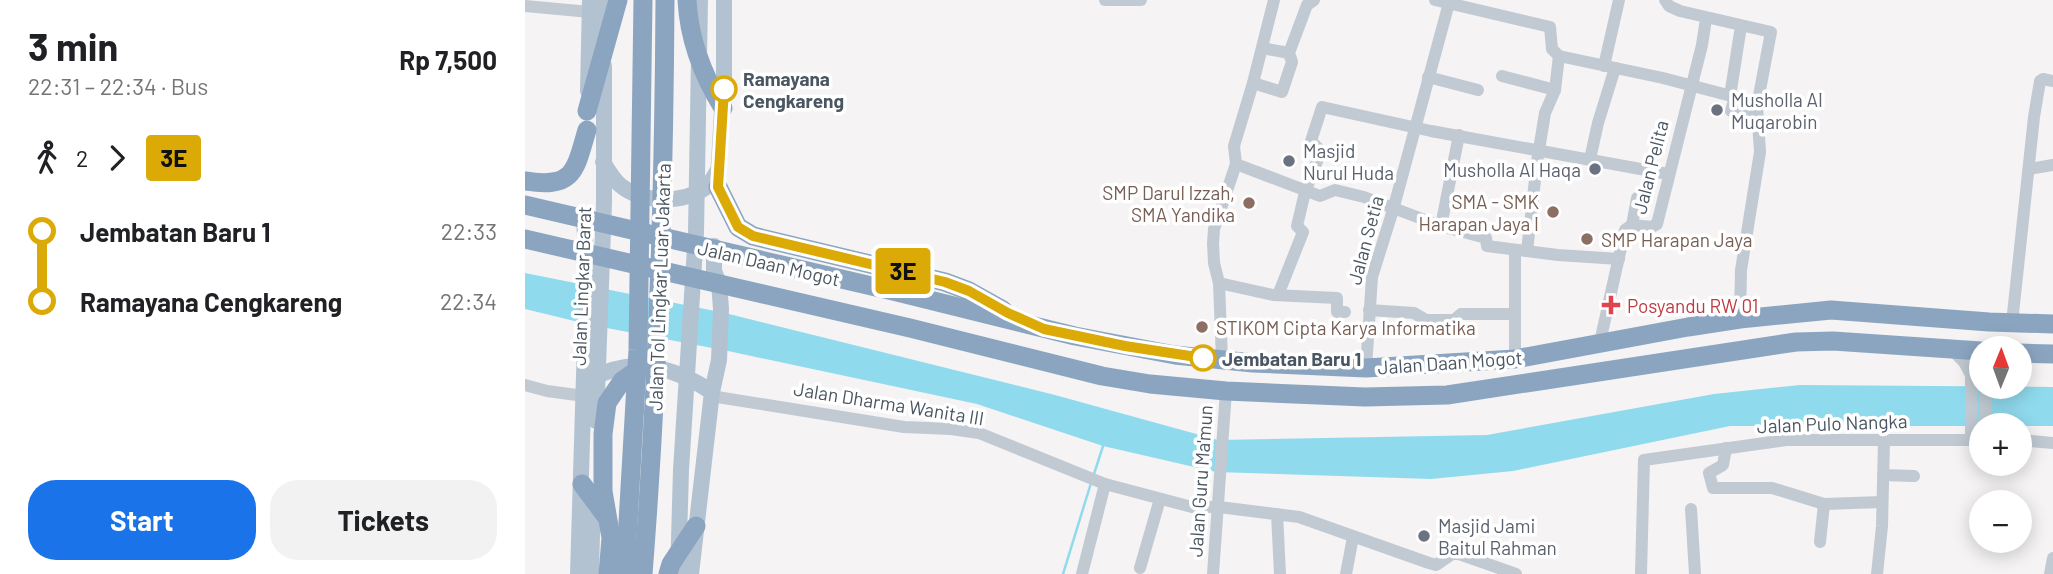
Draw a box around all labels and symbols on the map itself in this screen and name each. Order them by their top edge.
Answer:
place label: Ramayana Cengkareng [743,67,844,112]
marker: Ramayana Cengkareng [711,76,737,102]
place label: Musholla Al Muqarobin [1731,88,1823,133]
marker: Musholla Al Muqarobin [1709,102,1725,118]
street label: Jalan Pelita [1627,118,1673,216]
place label: Masjid Nurul Huda [1303,139,1394,184]
marker: Masjid Nurul Huda [1281,153,1297,169]
place label: Musholla Al Haqa [1443,158,1581,181]
marker: Musholla Al Haqa [1587,161,1603,177]
street label: Jalan Tol Lingkar Luar Jakarta [643,163,675,411]
place label: SMP Darul Izzah, SMA Yandika [1102,181,1235,226]
place label: SMA - SMK Harapan Jaya I [1419,190,1539,235]
street label: Jalan Setia [1342,193,1388,287]
marker: SMP Darul Izzah, SMA Yandika [1241,195,1257,211]
marker: SMA - SMK Harapan Jaya I [1545,204,1561,220]
street label: Jalan Lingkar Barat [567,206,595,366]
place label: SMP Harapan Jaya [1601,228,1753,251]
marker: SMP Harapan Jaya [1579,231,1595,247]
street label: Jalan Daan Mogot [696,235,842,291]
line badge: 3E [871,248,935,294]
place label: Posyandu RW 01 [1627,294,1758,317]
marker: Posyandu RW 01 [1601,295,1621,315]
place label: STIKOM Cipta Karya Informatika [1216,316,1476,339]
marker: STIKOM Cipta Karya Informatika [1194,319,1210,335]
north arrow [1969,336,2032,399]
marker: Jembatan Baru 1 [1190,345,1216,371]
street label: Jalan Daan Mogot [1377,345,1523,379]
place label: Jembatan Baru 1 [1222,347,1361,370]
street label: Jalan Dharma Wanita III [792,377,986,429]
street label: Jalan Guru Ma'mun [1183,404,1217,558]
street label: Jalan Pulo Nangka [1756,409,1908,437]
place label: Masjid Jami Baitul Rahman [1438,514,1557,559]
marker: Masjid Jami Baitul Rahman [1416,528,1432,544]

